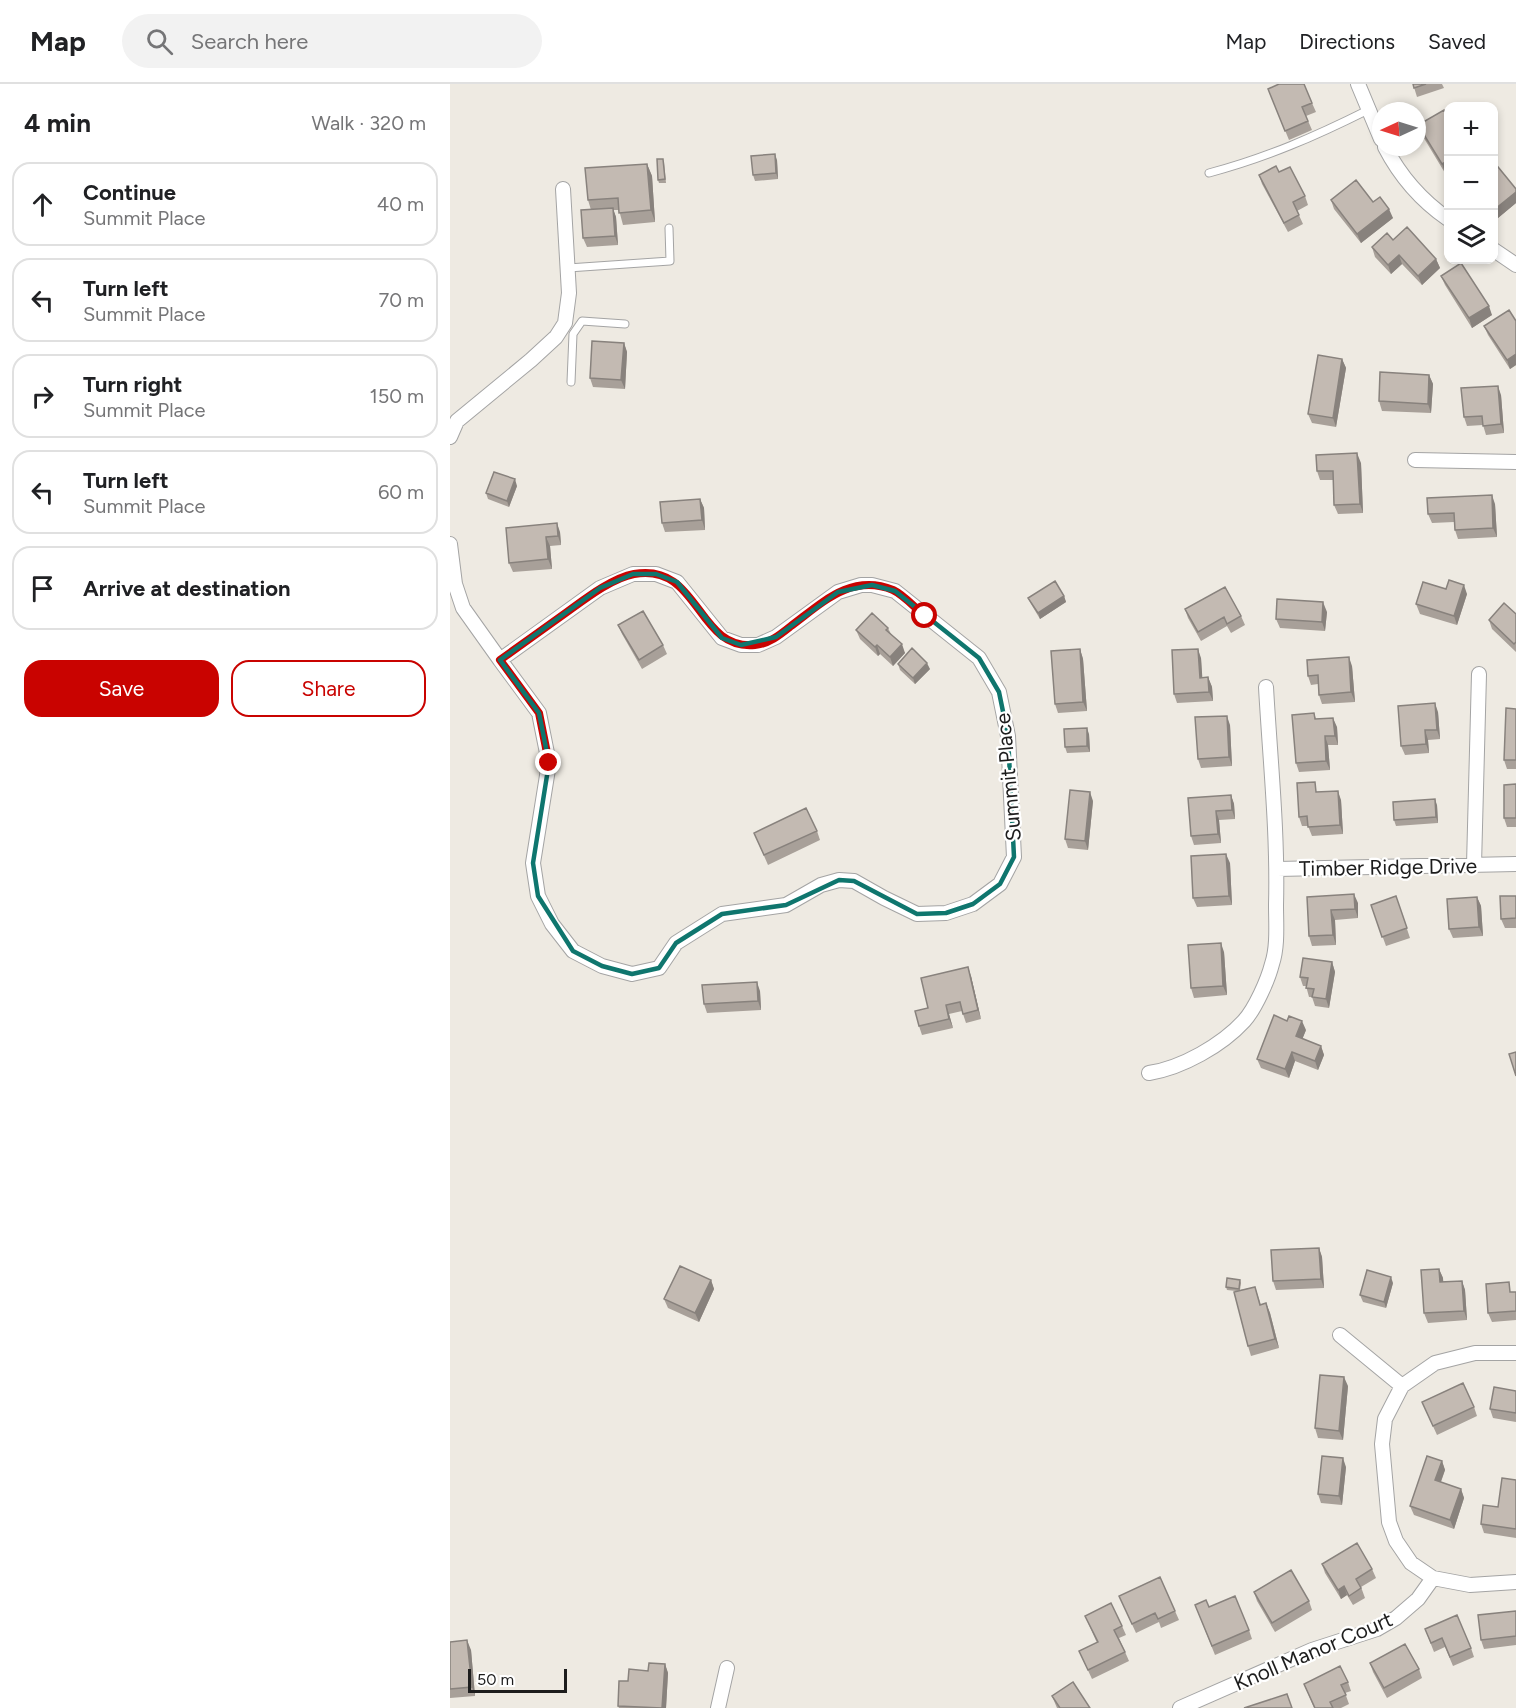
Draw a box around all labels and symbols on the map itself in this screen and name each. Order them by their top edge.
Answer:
north arrow [1372,102,1426,156]
route start [911,602,937,628]
street label: Summit Place [990,712,1026,842]
route end [535,749,561,775]
street label: Timber Ridge Drive [1299,853,1477,881]
street label: Knoll Manor Court [1230,1606,1396,1696]
scale bar [468,1666,567,1694]

